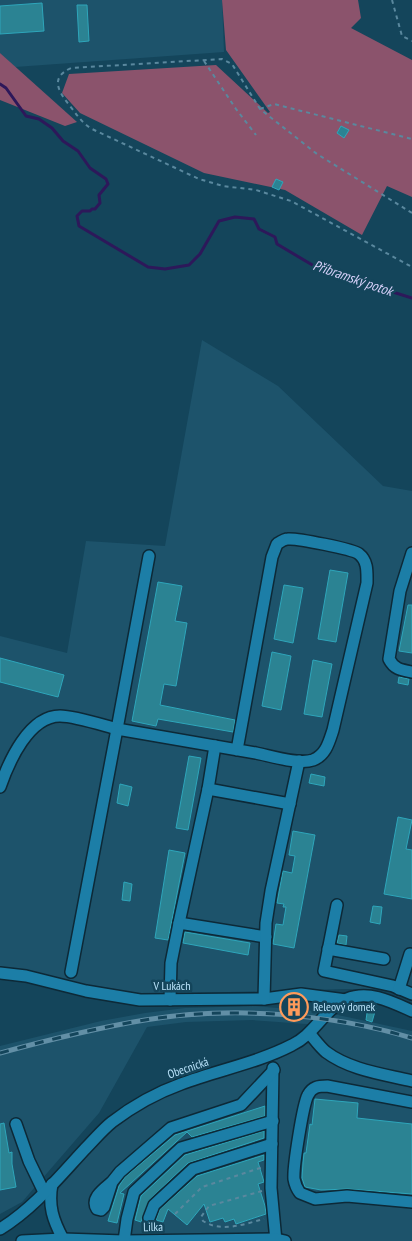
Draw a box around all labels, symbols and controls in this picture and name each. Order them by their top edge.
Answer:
water label: Příbramský potok [311,256,397,301]
street label: V Lukách [153,978,190,993]
building icon: Releový domek [279,992,309,1022]
place label: Releový domek [313,999,376,1014]
street label: Obecnická [165,1053,211,1082]
street label: Lilka [143,1219,163,1234]

